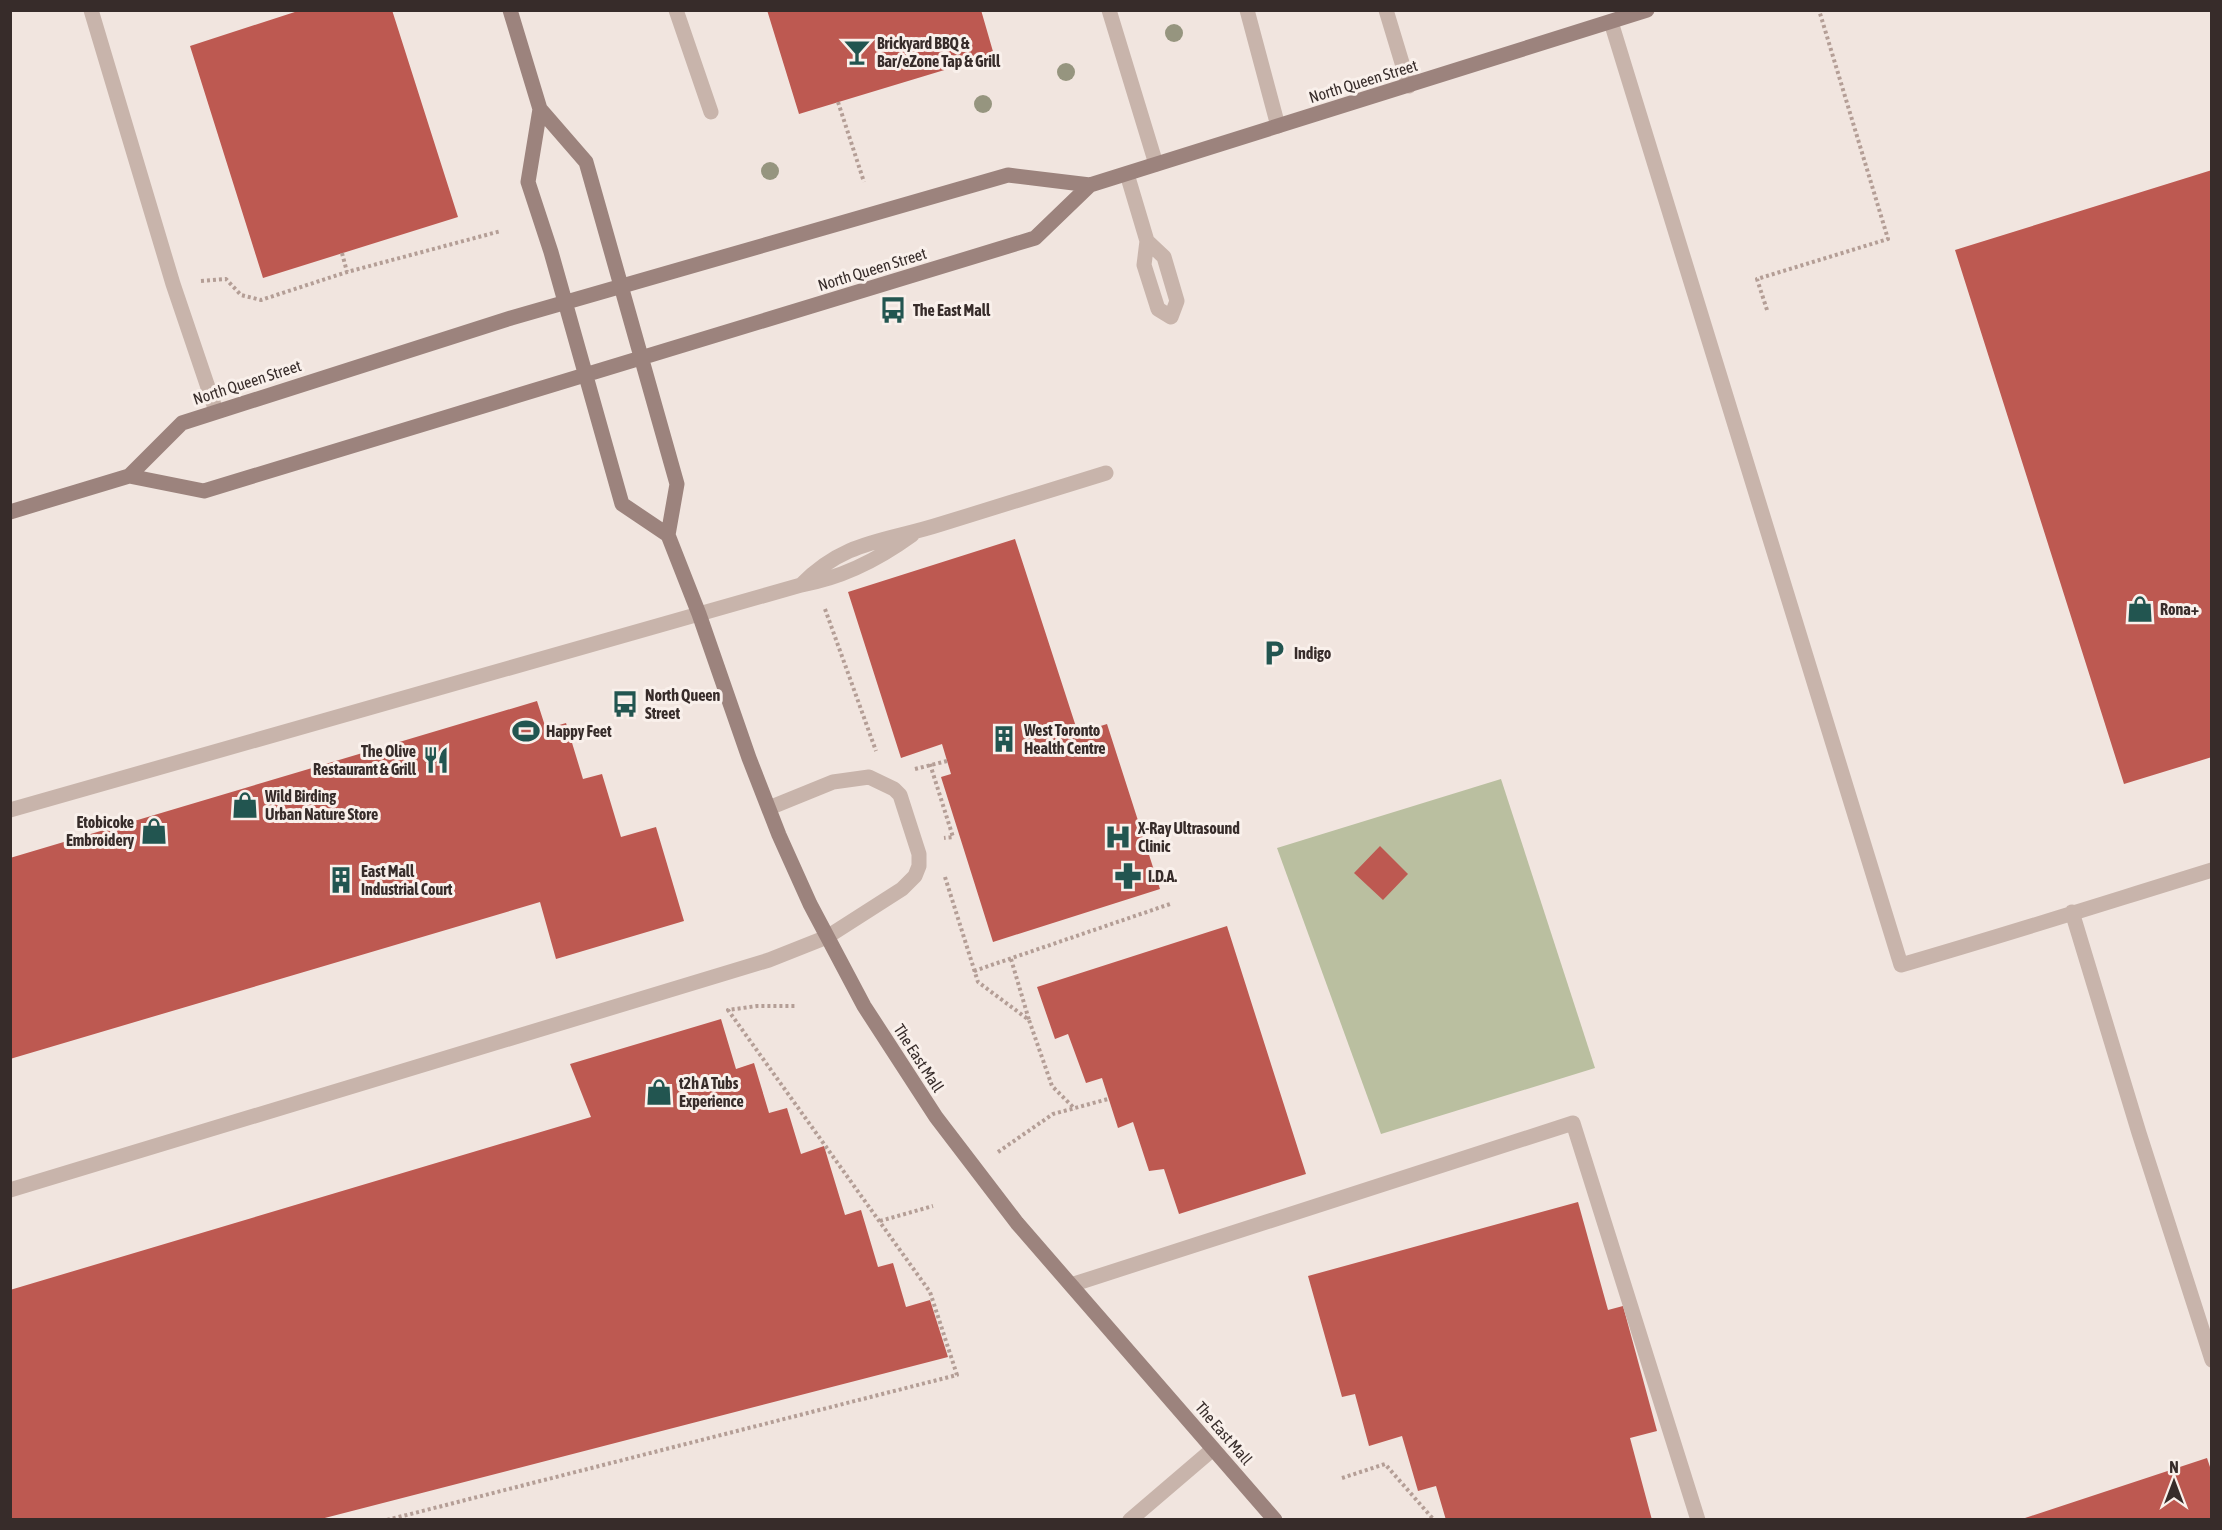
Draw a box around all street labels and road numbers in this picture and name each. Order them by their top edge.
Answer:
street label: North Queen Street [1307,56,1420,106]
street label: North Queen Street [816,244,929,294]
street label: North Queen Street [191,356,304,408]
street label: The East Mall [890,1021,948,1096]
street label: The East Mall [1192,1398,1257,1469]

